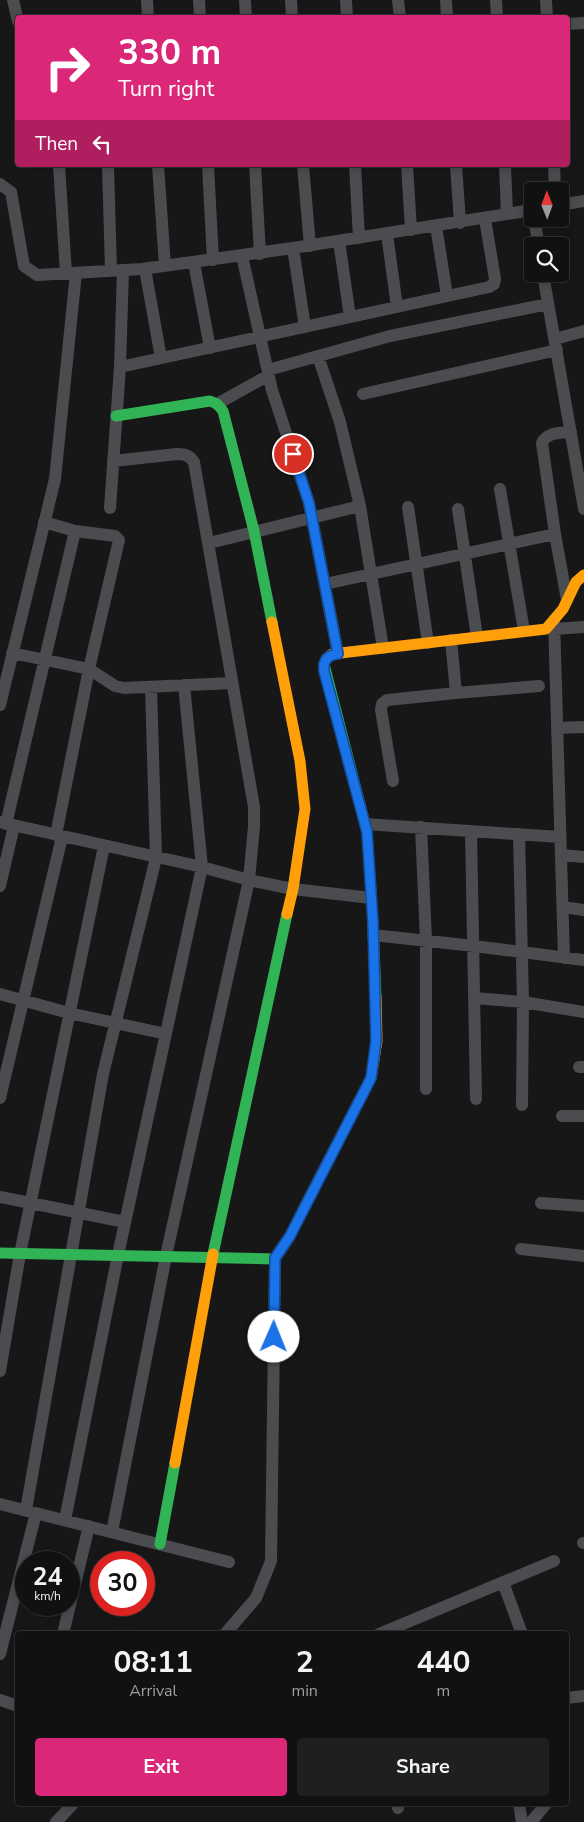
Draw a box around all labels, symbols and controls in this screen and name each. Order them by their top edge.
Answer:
text: 330 m [118,29,221,76]
icon: right [35,35,100,100]
text: Turn right [118,74,214,104]
icon: left [88,130,116,158]
text: Then [35,131,78,157]
north arrow [524,182,569,228]
map controls [524,182,569,282]
button: search [524,237,569,282]
pin [272,433,314,475]
icon: arrive [279,440,307,468]
position arrow [247,1310,299,1362]
speed limit sign: 30 [90,1551,155,1616]
text: 24 [32,1560,63,1594]
text: km/h [34,1588,61,1604]
text: 08:11 [114,1642,193,1683]
text: 2 [296,1642,314,1683]
text: 440 [416,1642,470,1683]
text: Arrival [129,1680,177,1702]
text: min [291,1680,318,1702]
text: m [437,1680,450,1702]
button: Exit [35,1738,287,1796]
button: Share [297,1738,549,1796]

